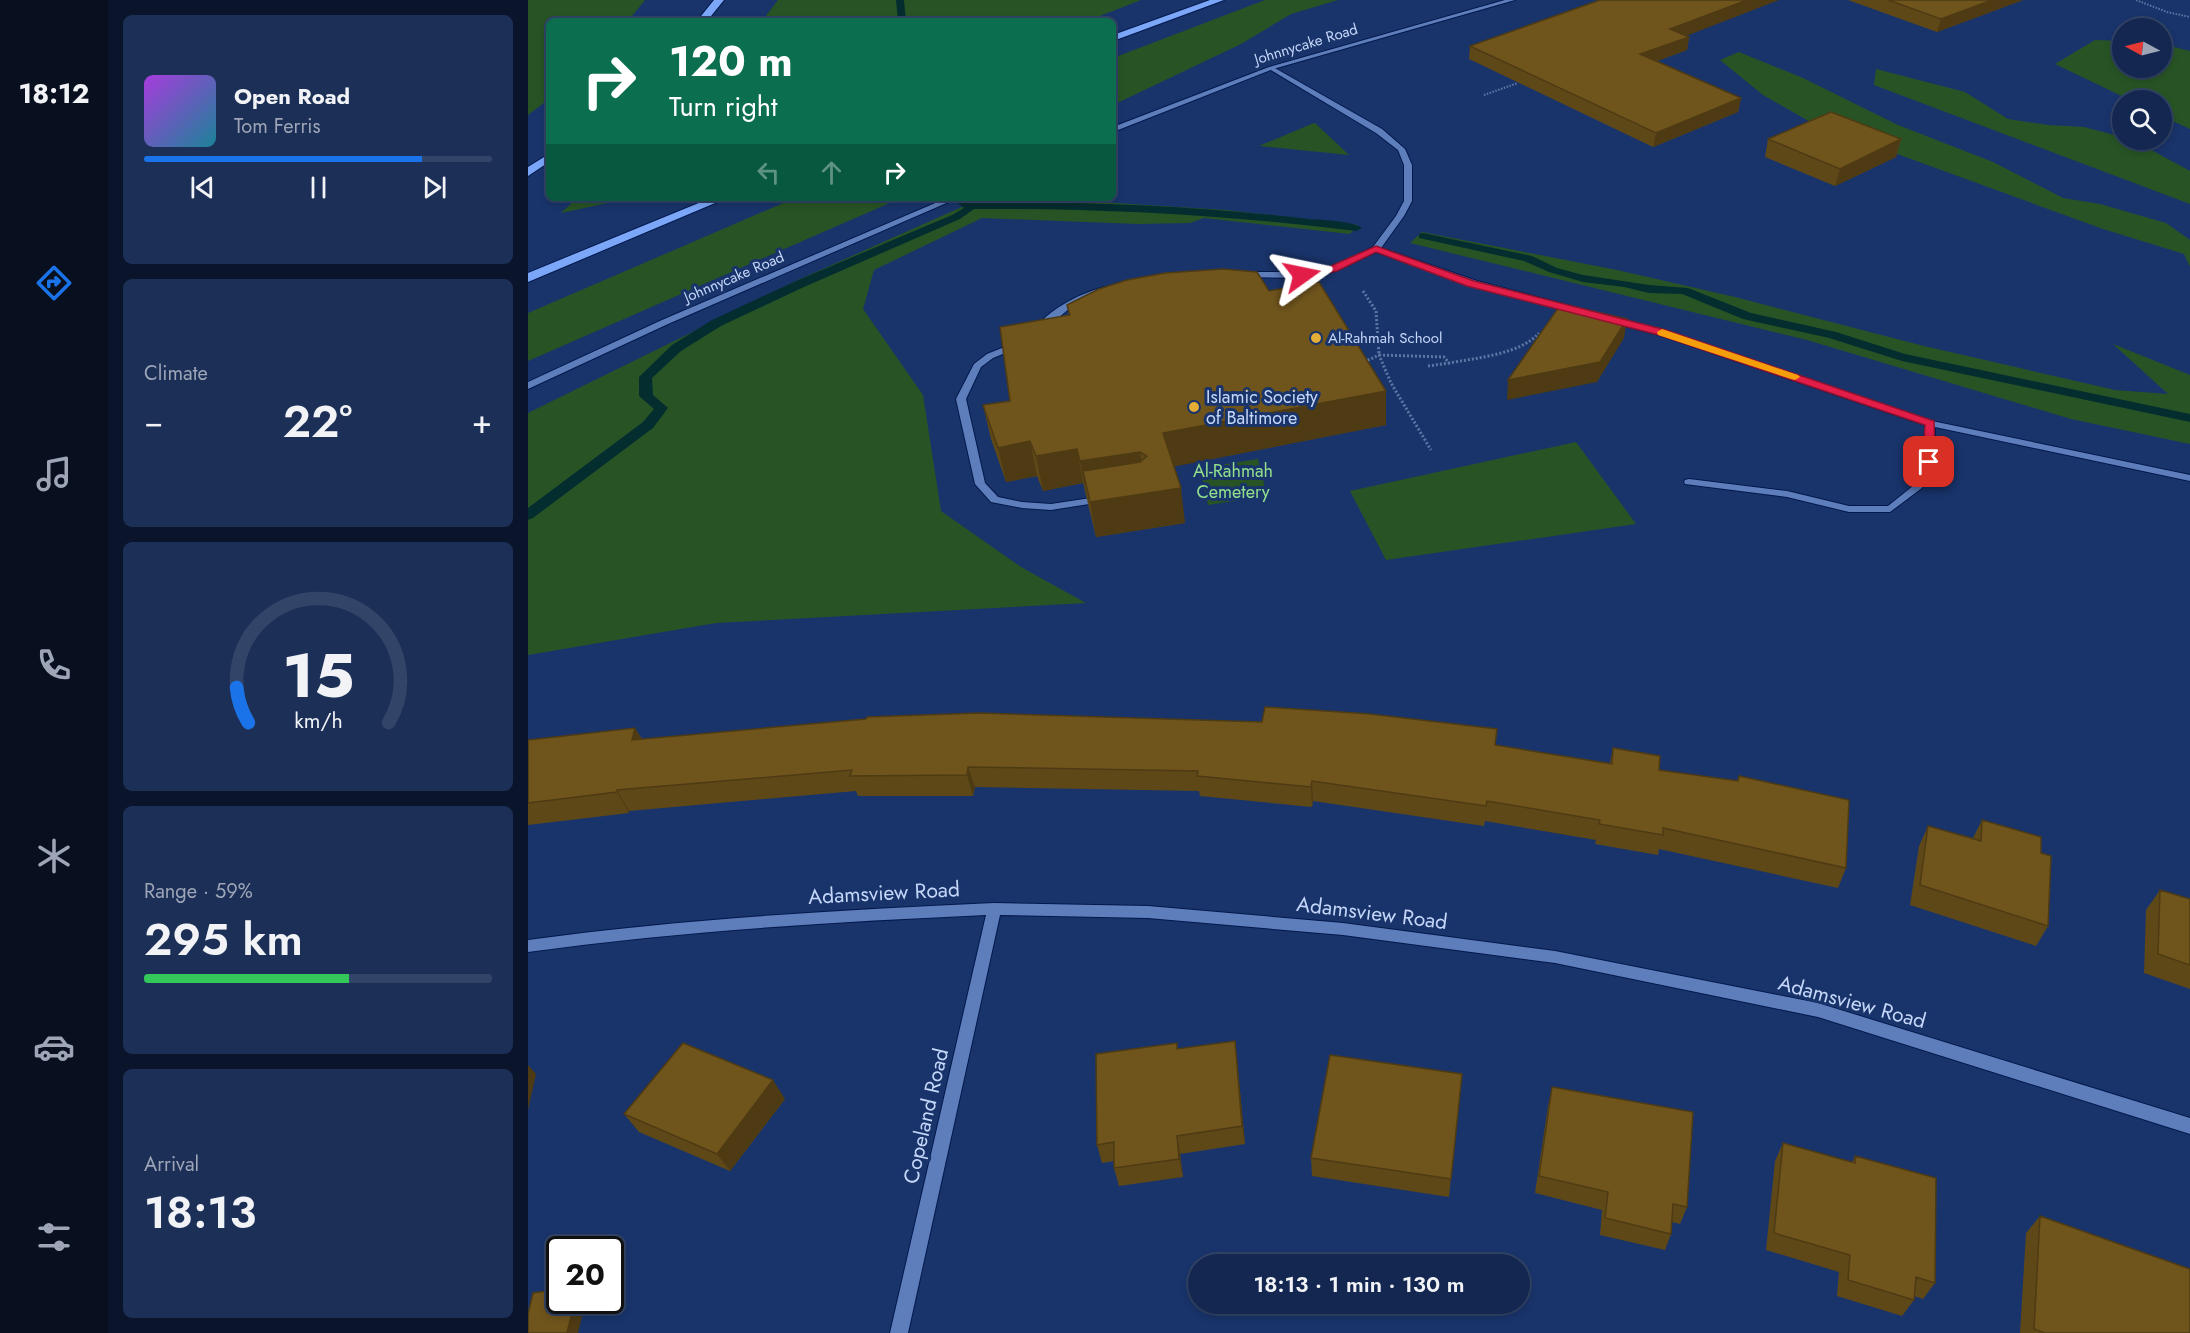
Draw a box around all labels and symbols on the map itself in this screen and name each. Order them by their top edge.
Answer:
street label: Johnnycake Road [1250,18,1360,71]
north arrow [2112,18,2172,78]
position arrow [1270,243,1334,307]
street label: Johnnycake Road [679,246,788,309]
place label: Al-Rahmah School [1328,327,1442,349]
marker: Al-Rahmah School [1309,331,1323,345]
place label: Islamic Society of Baltimore [1206,384,1318,431]
marker: Islamic Society of Baltimore [1187,400,1201,414]
pin [1903,436,1954,487]
park label: Al-Rahmah Cemetery [1193,458,1273,505]
street label: Adamsview Road [807,874,961,912]
street label: Adamsview Road [1295,889,1449,937]
street label: Adamsview Road [1775,968,1929,1036]
street label: Copeland Road [896,1045,956,1187]
speed limit sign: 20 [546,1236,624,1314]

